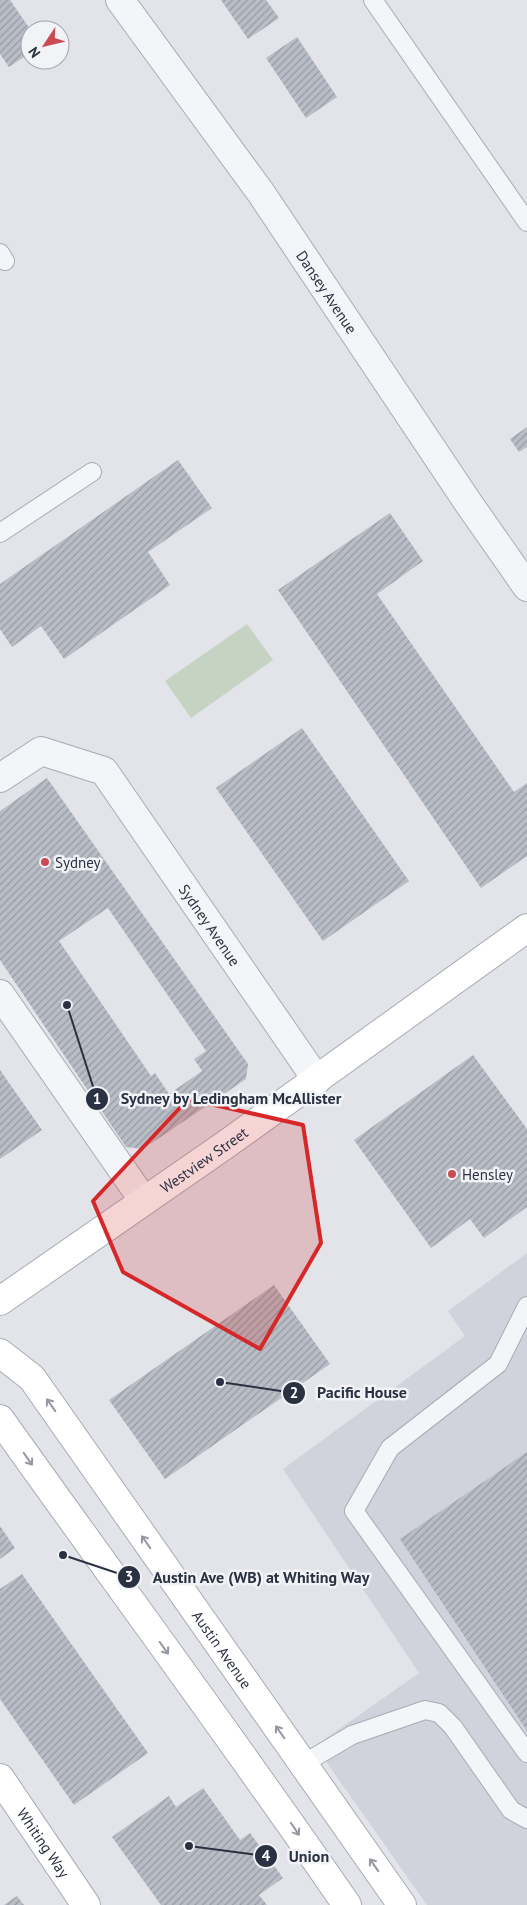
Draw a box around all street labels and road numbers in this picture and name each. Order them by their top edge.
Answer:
street label: Dansey Avenue [293,247,362,337]
street label: Sydney Avenue [175,880,245,969]
street label: Westview Street [156,1122,251,1197]
street label: Austin Avenue [189,1607,256,1692]
street label: Whiting Way [13,1804,74,1881]

